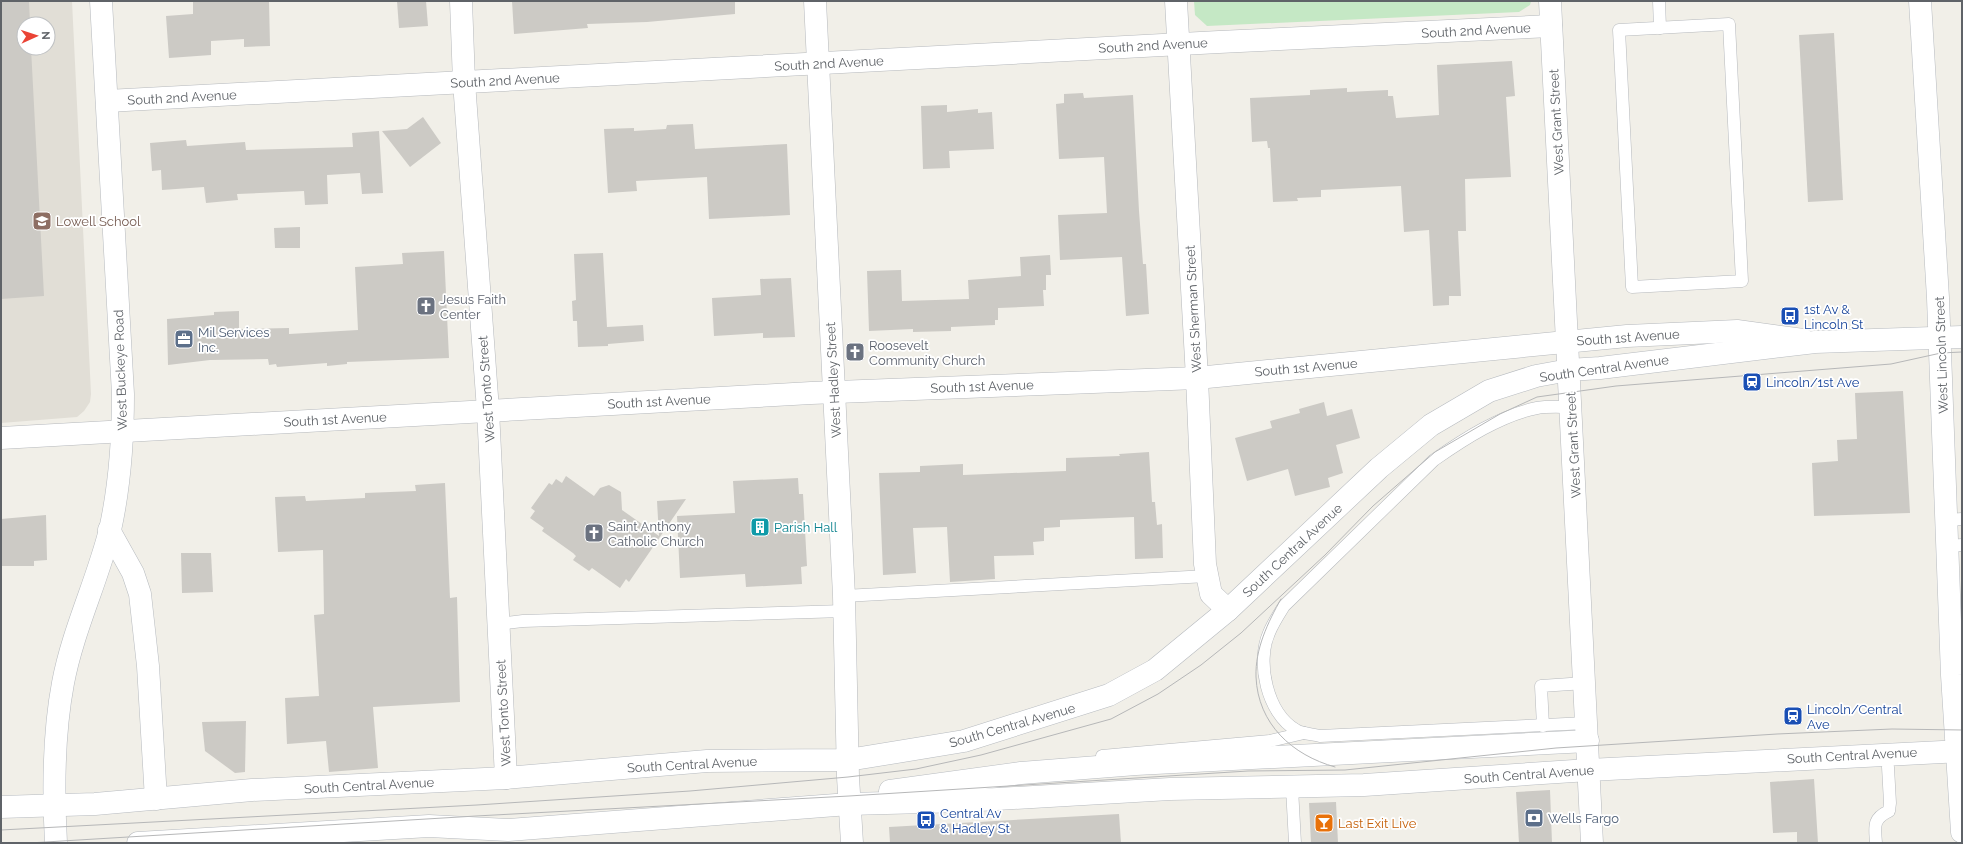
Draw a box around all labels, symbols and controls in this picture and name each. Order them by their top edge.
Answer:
north arrow [16,16,56,56]
street label: South 2nd Avenue [1421,20,1531,41]
text: N [39,31,52,40]
street label: South 2nd Avenue [1098,35,1208,56]
street label: South 2nd Avenue [774,53,884,74]
street label: West Grant Street [1546,68,1567,176]
street label: South 2nd Avenue [450,70,560,91]
street label: South 2nd Avenue [127,87,237,108]
school or university icon: Lowell School [31,210,53,232]
place label: Lowell School [56,214,141,229]
street label: West Sherman Street [1183,244,1204,373]
place label: Jesus Faith Center [440,292,506,322]
church icon: Jesus Faith Center [415,295,437,317]
street label: West Lincoln Street [1932,295,1951,414]
place label: 1st Av & Lincoln St [1804,302,1864,332]
bus stop icon: 1st Av & Lincoln St [1779,305,1801,327]
street label: West Buckeye Road [111,309,130,431]
street label: West Hadley Street [823,321,844,438]
place label: Mil Services Inc. [198,325,270,355]
street label: South 1st Avenue [1576,326,1680,349]
office icon: Mil Services Inc. [173,328,195,350]
street label: West Tonto Street [475,334,498,443]
place label: Roosevelt Community Church [869,338,985,368]
church icon: Roosevelt Community Church [844,341,866,363]
street label: South Central Avenue [1539,352,1670,385]
street label: South 1st Avenue [1254,355,1359,379]
station icon: Lincoln/1st Ave [1741,371,1763,393]
place label: Lincoln/1st Ave [1766,375,1860,390]
street label: South 1st Avenue [930,377,1034,396]
street label: South 1st Avenue [607,391,711,412]
street label: West Grant Street [1563,391,1584,499]
street label: South 1st Avenue [283,409,387,430]
street label: South Central Avenue [1240,500,1345,600]
building icon: Parish Hall [749,516,771,538]
place label: Saint Anthony Catholic Church [608,519,704,549]
place label: Parish Hall [774,520,838,535]
church icon: Saint Anthony Catholic Church [583,522,605,544]
street label: West Tonto Street [493,659,514,767]
street label: South Central Avenue [947,700,1077,751]
place label: Lincoln/Central Ave [1807,702,1902,732]
station icon: Lincoln/Central Ave [1782,705,1804,727]
street label: South Central Avenue [1787,745,1918,766]
street label: South Central Avenue [627,754,758,775]
street label: South Central Avenue [1464,762,1595,787]
street label: South Central Avenue [304,775,435,796]
place label: Central Av & Hadley St [940,806,1010,836]
bank icon: Wells Fargo [1523,807,1545,829]
bus stop icon: Central Av & Hadley St [915,809,937,831]
place label: Wells Fargo [1548,811,1619,826]
bar icon: Last Exit Live [1313,812,1335,834]
place label: Last Exit Live [1338,816,1417,831]

